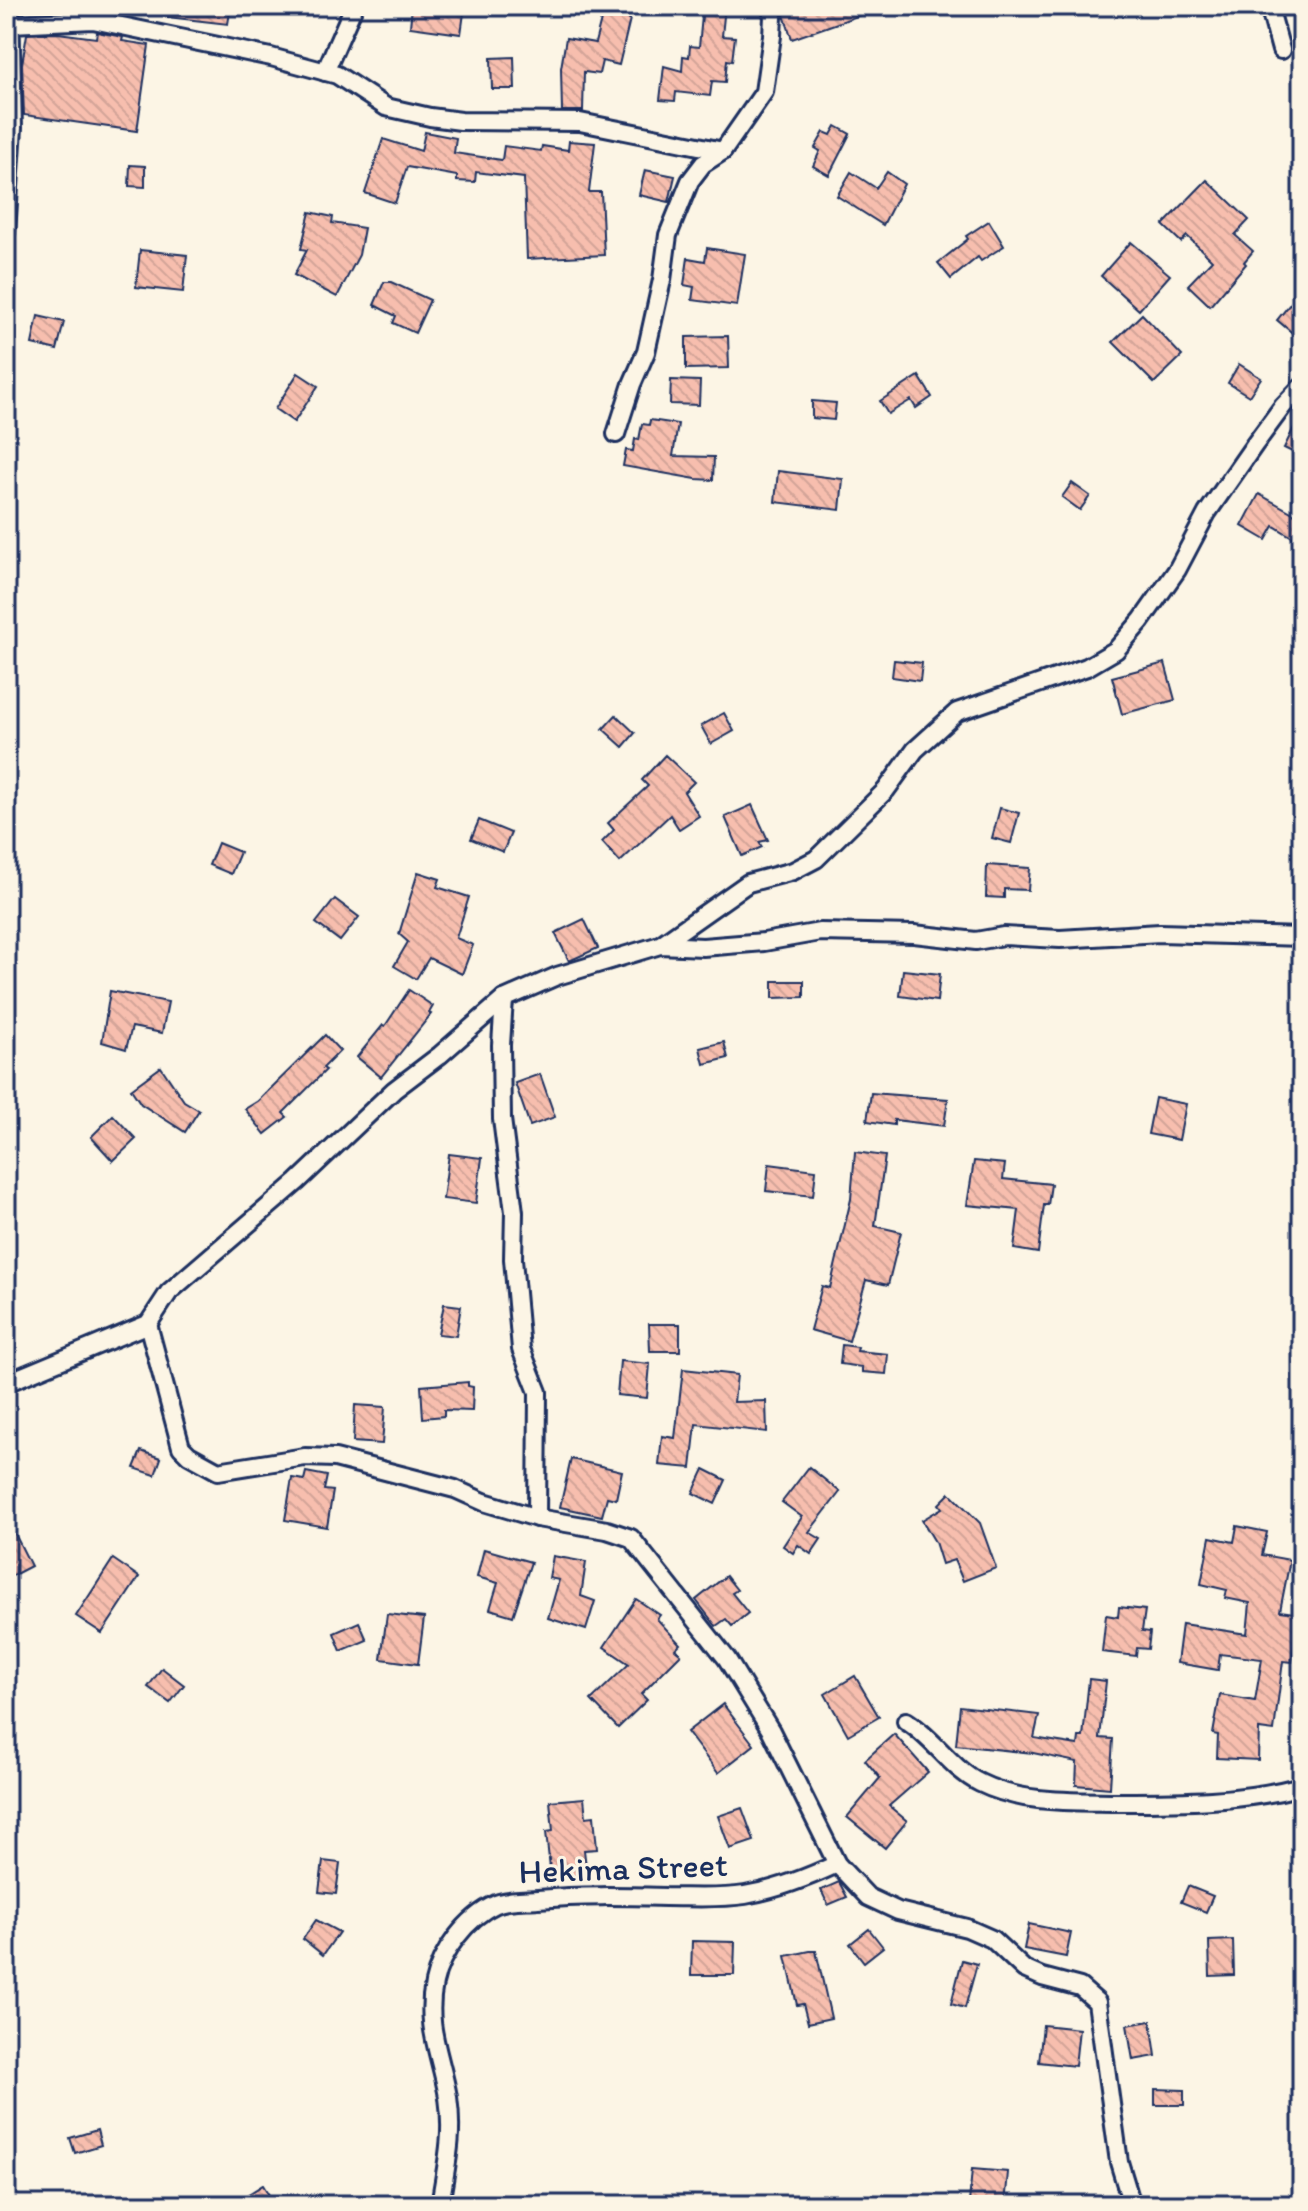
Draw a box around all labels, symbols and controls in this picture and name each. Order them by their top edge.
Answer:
street label: Hekima Street [518,1844,729,1892]

